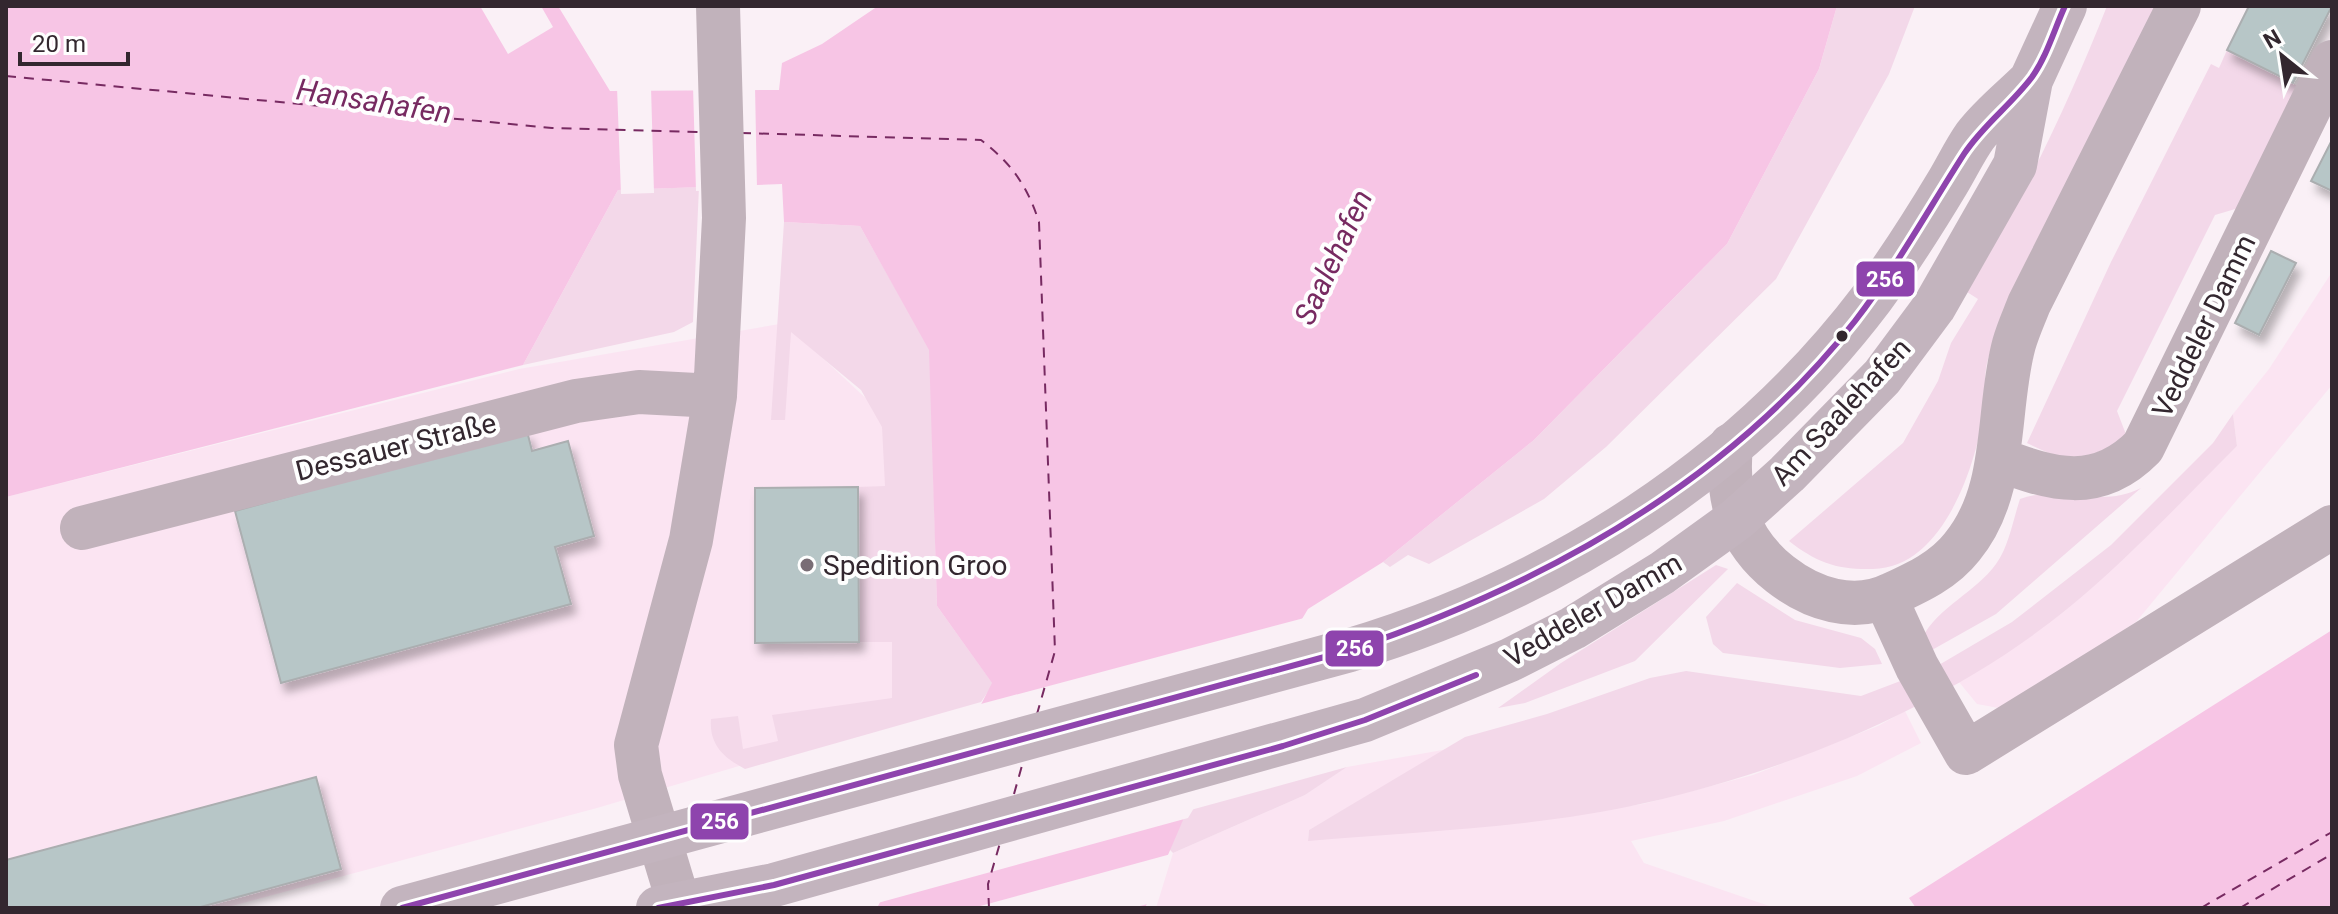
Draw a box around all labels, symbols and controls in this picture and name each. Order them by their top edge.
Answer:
scale bar [20,16,128,66]
north arrow [2242,16,2322,96]
text: N [2259,24,2285,54]
text: 20 m [32,30,86,58]
water label: Hansahafen [294,71,454,131]
water label: Saalehafen [1287,184,1379,330]
street label: Veddeler Damm [2145,229,2263,423]
line badge: 256 [1855,260,1916,298]
text: 256 [1866,267,1904,292]
unlabelled marker [1834,328,1850,344]
street label: Am Saalehafen [1765,332,1917,492]
street label: Dessauer Straße [292,406,500,488]
street label: Veddeler Damm [1498,546,1688,674]
place label: Spedition Groo [823,549,1007,582]
marker: Spedition Groo [798,556,816,574]
line badge: 256 [1324,629,1385,668]
text: 256 [1336,636,1374,661]
line badge: 256 [689,802,750,841]
text: 256 [701,809,739,834]

